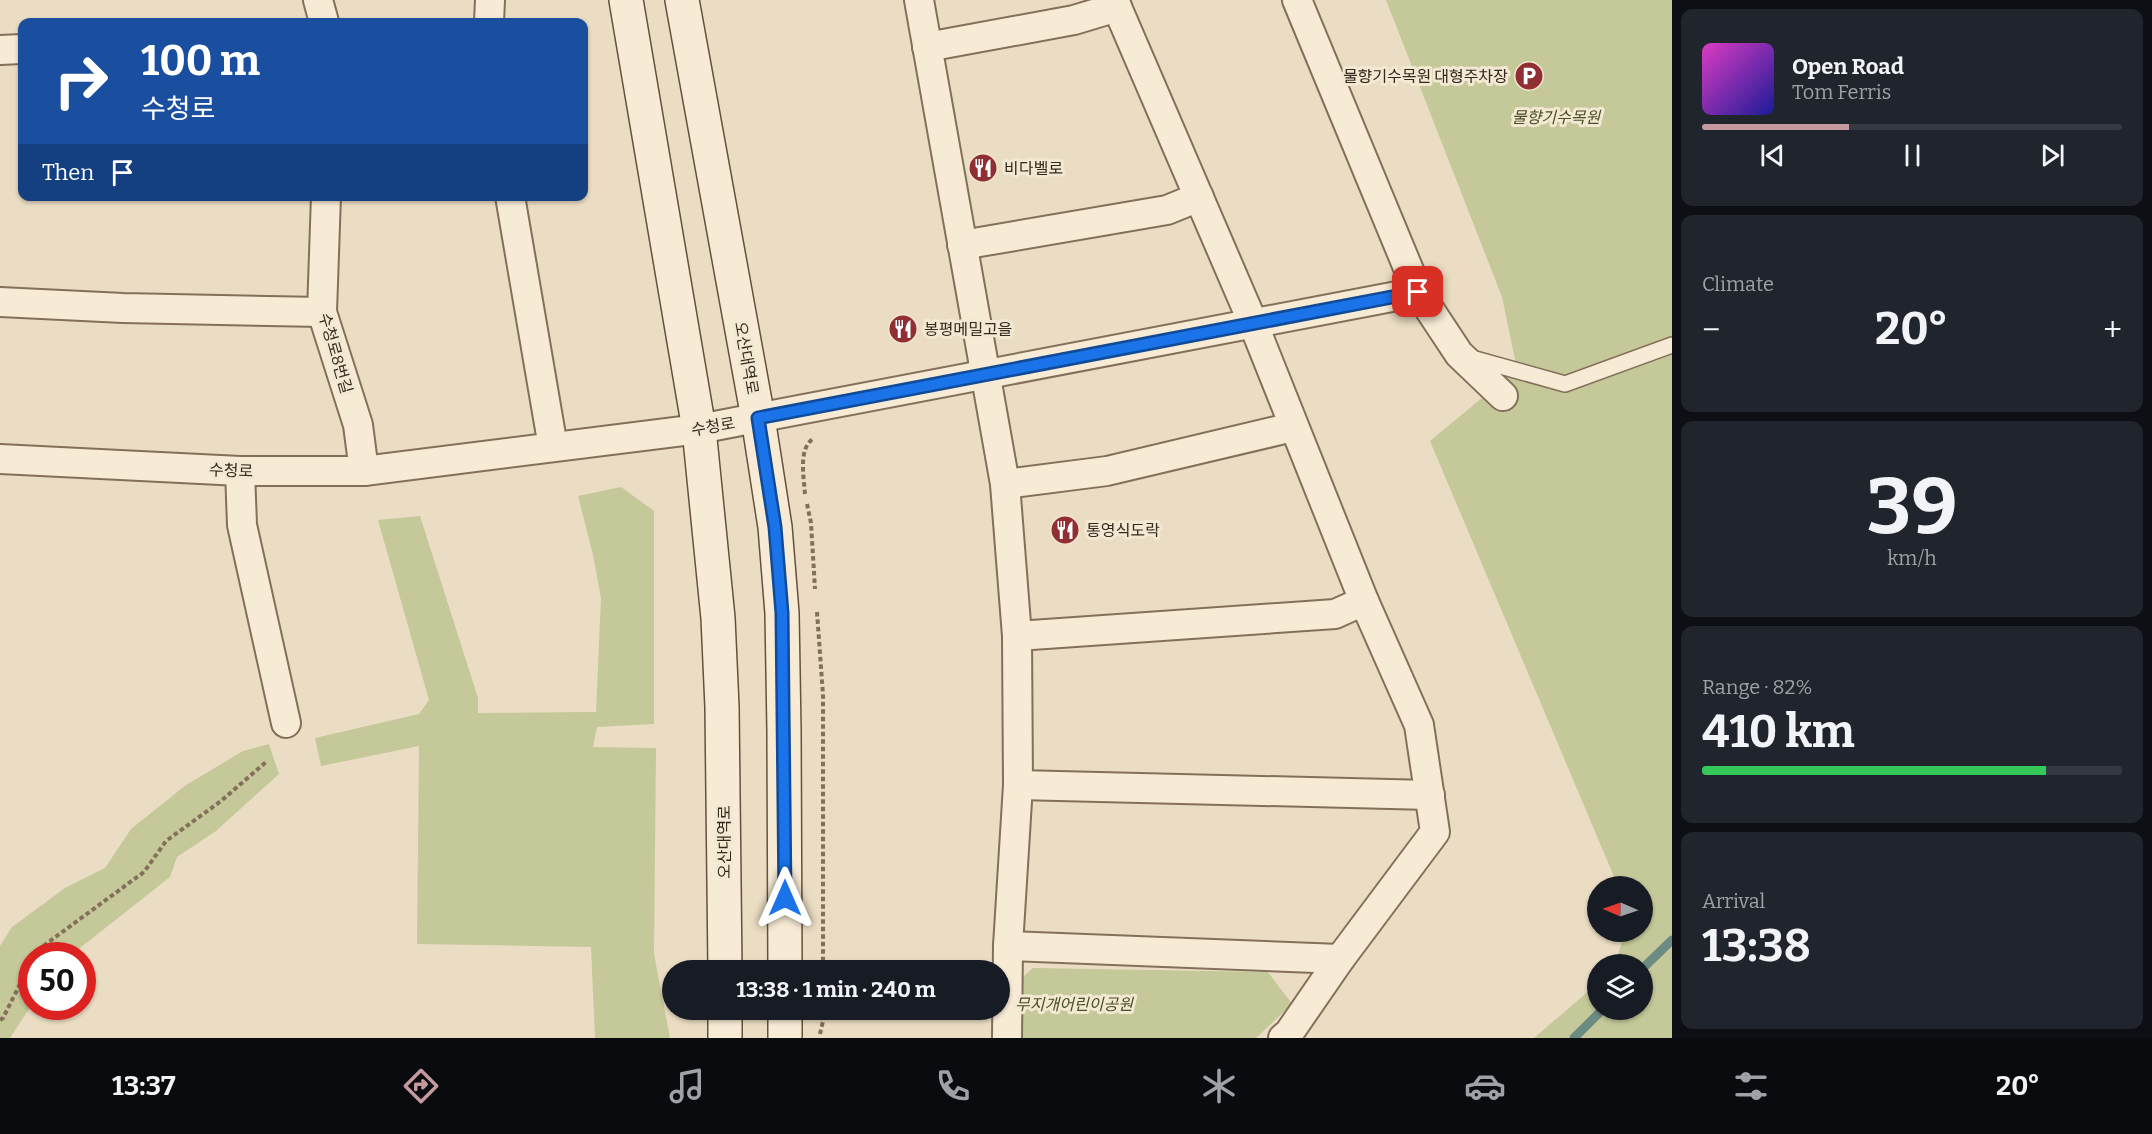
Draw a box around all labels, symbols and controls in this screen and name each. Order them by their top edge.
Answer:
text: 100 m [141,36,260,86]
icon: right [42,42,120,120]
text: Open Road [1792,53,1904,80]
parking icon: 물향기수목원 대형주차장 [1513,60,1545,92]
place label: 물향기수목원 대형주차장 [1343,67,1508,86]
text: Tom Ferris [1792,80,1891,104]
text: 수청로 [141,93,216,125]
park label: 물향기수목원 [1512,108,1601,127]
icon: previous [1756,139,1789,172]
icon: pause [1896,139,1929,172]
icon: next [2036,139,2069,172]
restaurant icon: 비다벨로 [967,152,999,184]
icon: arrive [106,156,139,189]
text: Then [42,159,94,186]
place label: 비다벨로 [1004,159,1063,178]
pin [1392,266,1443,317]
text: Climate [1702,272,1774,296]
icon: arrive [1401,275,1434,308]
text: 20° [1875,302,1948,356]
text: − [1702,310,1720,350]
text: + [2103,310,2122,350]
street label: 수청로8번길 [315,311,356,396]
restaurant icon: 봉평메밀고을 [887,313,919,345]
street label: 오산대역로 [731,320,762,396]
place label: 봉평메밀고을 [924,320,1012,339]
street label: 수청로 [690,413,737,440]
street label: 수청로 [209,460,254,481]
text: 39 [1866,460,1958,554]
restaurant icon: 통영식도락 [1049,514,1081,546]
place label: 통영식도락 [1086,521,1160,540]
text: km/h [1887,546,1937,570]
text: Range · 82% [1702,675,1812,699]
text: 410 km [1702,705,1855,759]
street label: 오산대역로 [715,805,734,879]
position arrow [753,866,817,930]
north arrow [1587,876,1653,942]
map controls [1587,876,1653,1020]
text: Arrival [1702,889,1765,913]
text: 13:38 [1702,919,1811,973]
speed limit sign: 50 [18,942,96,1020]
button: layers [1587,954,1653,1020]
text: 13:38 · 1 min · 240 m [736,976,936,1003]
park label: 무지개어린이공원 [1015,995,1134,1014]
icon: directions [400,1065,442,1107]
icon: music [666,1065,708,1107]
icon: phone [932,1065,974,1107]
icon: climate [1198,1065,1240,1107]
icon: car [1464,1065,1506,1107]
icon: filters [1730,1065,1772,1107]
text: 13:37 [112,1070,176,1102]
text: 20° [1996,1070,2040,1102]

